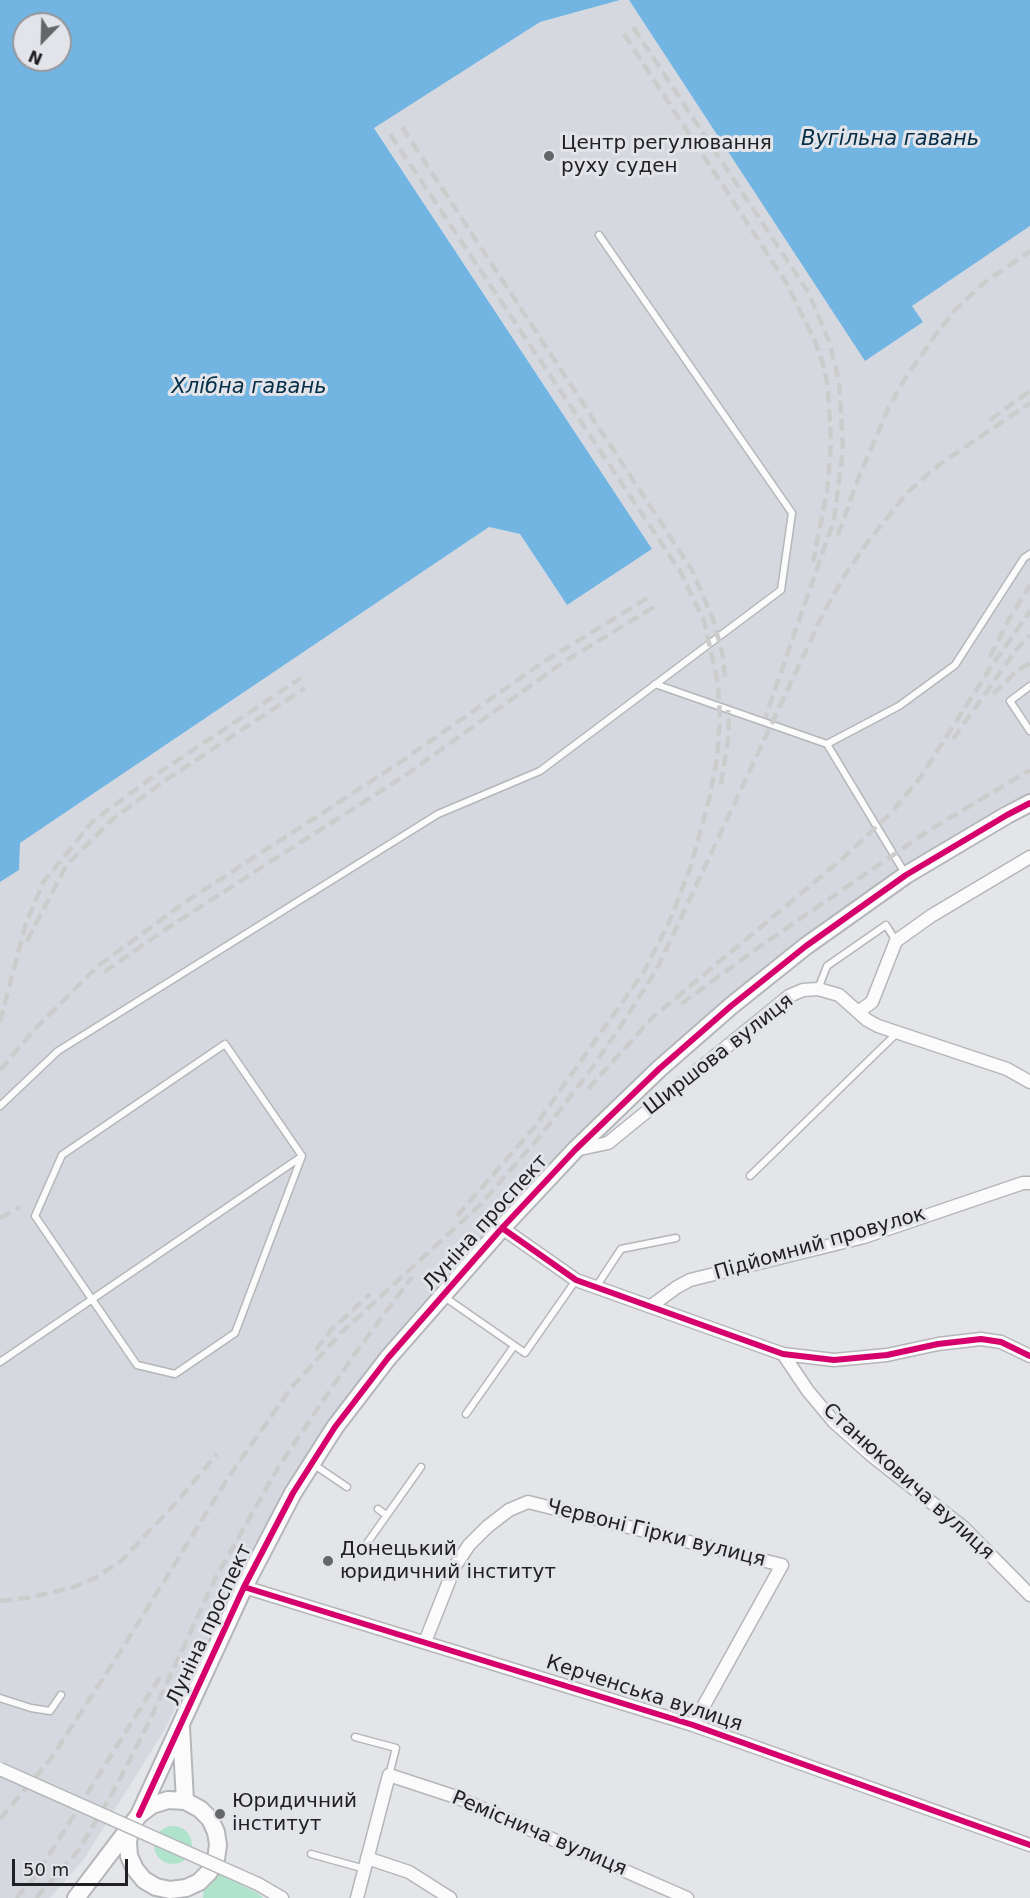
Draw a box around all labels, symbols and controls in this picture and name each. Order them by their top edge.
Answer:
north arrow [12,12,72,72]
text: N [26,46,45,69]
water label: Вугільна гавань [801,127,979,153]
place label: Центр регулювання руху суден [561,132,772,179]
marker: Центр регулювання руху суден [542,149,556,163]
water label: Хлібна гавань [171,375,327,401]
street label: Ширшова вулиця [639,989,799,1121]
street label: Луніна проспект [418,1150,554,1296]
street label: Підйомний провулок [711,1202,929,1286]
street label: Станюковича вулиця [817,1399,999,1565]
street label: Червоні Гірки вулиця [544,1495,768,1573]
place label: Донецький юридичний інститут [340,1538,556,1585]
street label: Луніна проспект [162,1540,258,1710]
marker: Донецький юридичний інститут [321,1554,335,1568]
street label: Керченська вулиця [543,1651,745,1737]
street label: Реміснича вулиця [448,1786,630,1882]
place label: Юридичний інститут [232,1790,357,1837]
marker: Юридичний інститут [213,1807,227,1821]
scale bar [15,1847,130,1885]
text: 50 m [23,1859,69,1880]

